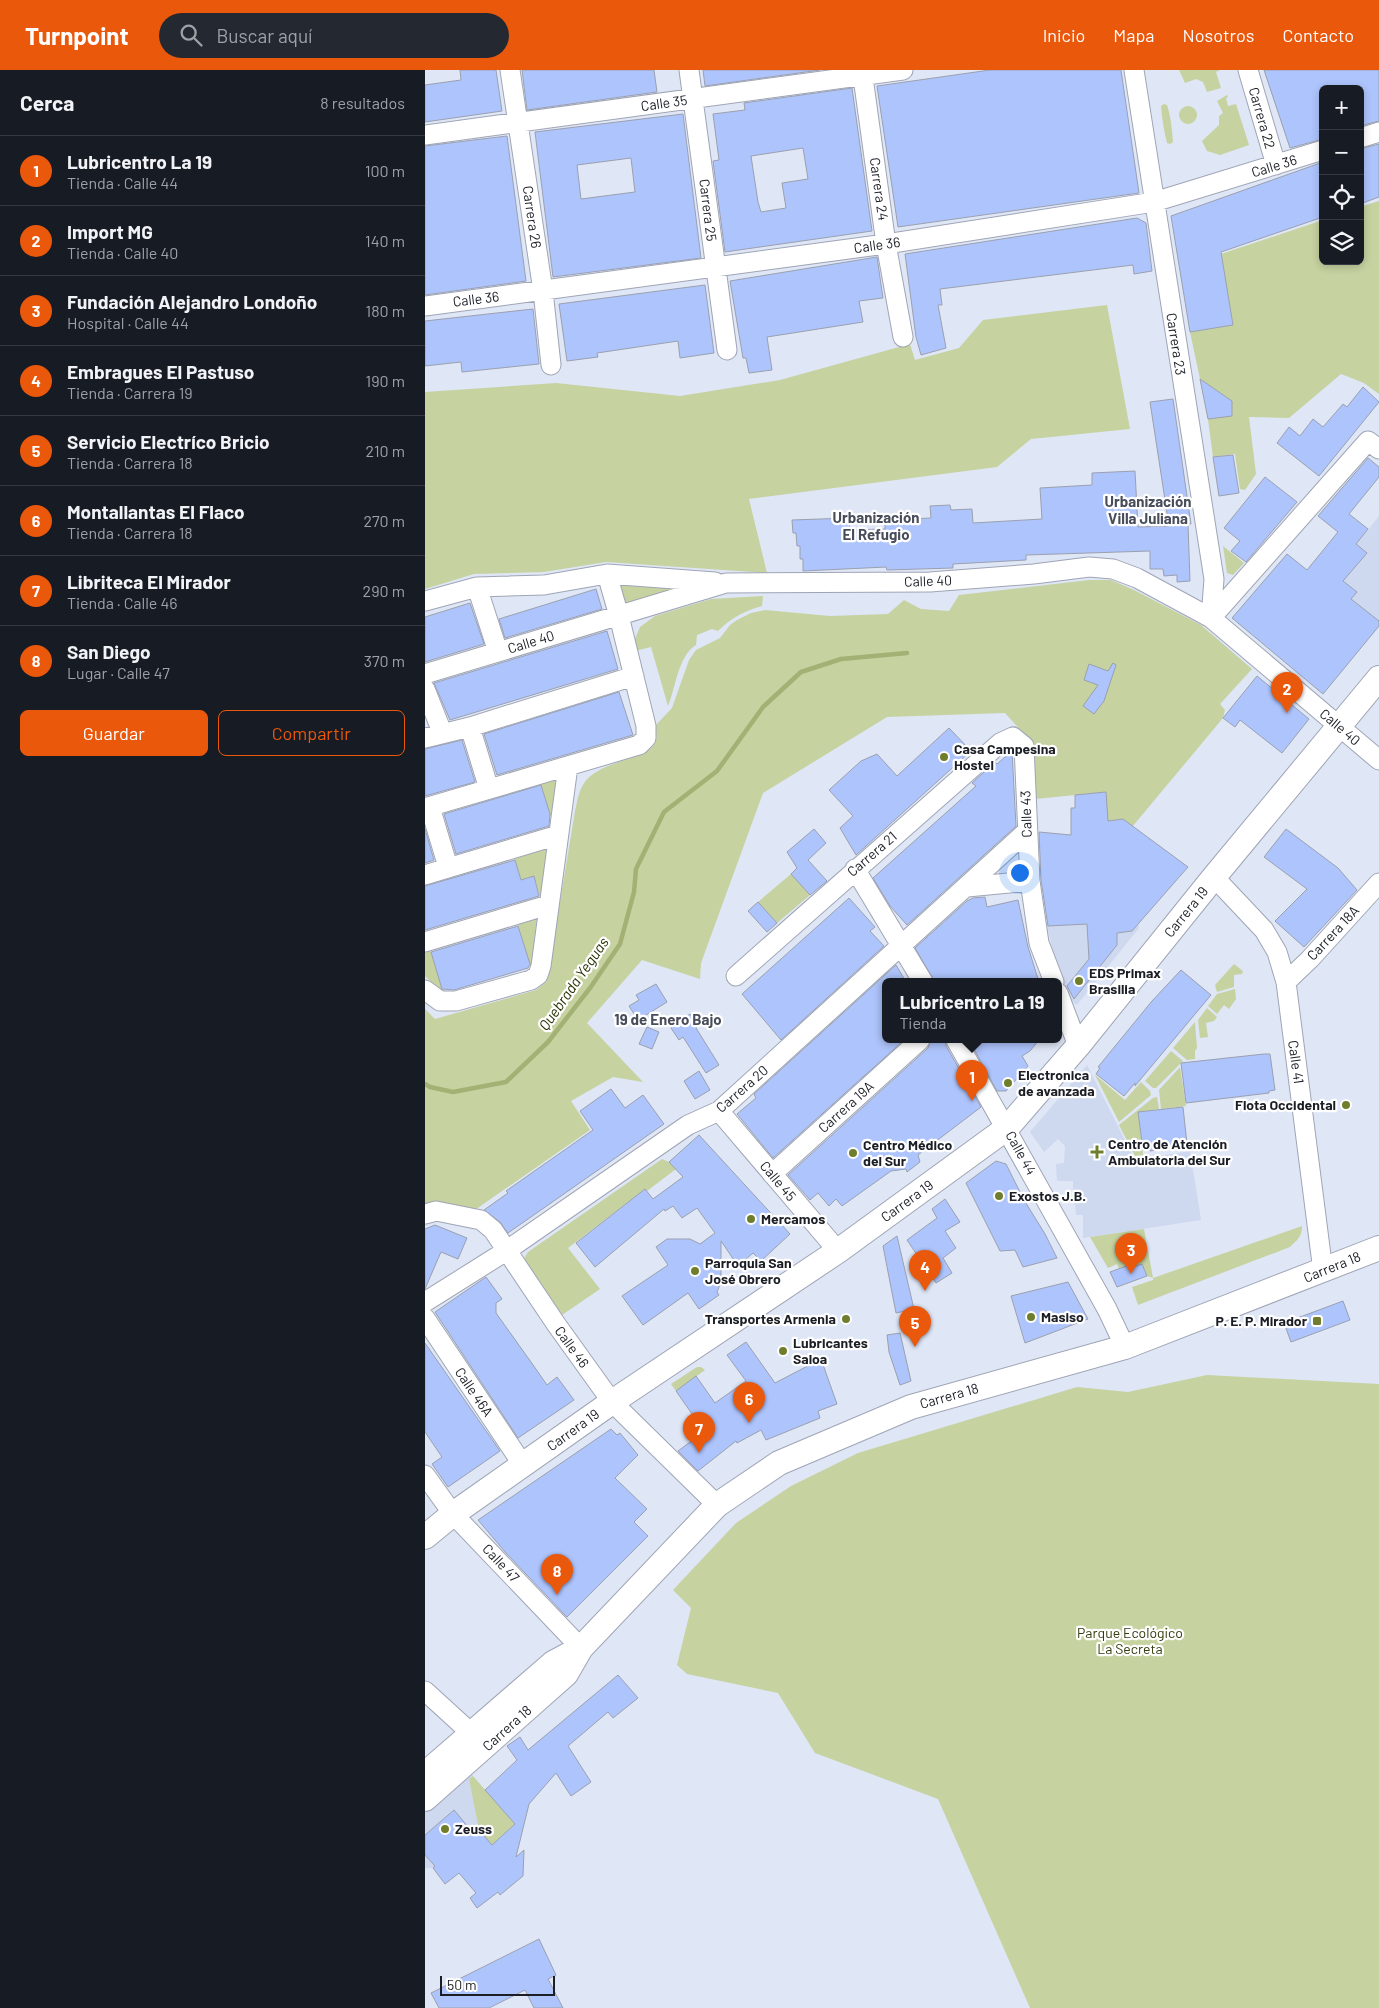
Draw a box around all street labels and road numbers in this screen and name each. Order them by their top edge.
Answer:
street label: Carrera 22 [1246,85,1279,151]
street label: Calle 35 [640,91,688,114]
street label: Calle 36 [1249,151,1299,180]
street label: Carrera 24 [867,156,892,222]
street label: Carrera 25 [696,178,721,242]
street label: Carrera 26 [520,185,545,249]
street label: Calle 36 [853,233,901,256]
street label: Calle 36 [452,287,500,310]
street label: Carrera 23 [1163,312,1190,376]
street label: Calle 40 [904,571,952,590]
street label: Calle 40 [505,626,556,657]
street label: Calle 40 [1317,705,1364,749]
street label: Calle 43 [1016,790,1035,838]
street label: Carrera 21 [843,827,900,880]
street label: Carrera 19 [1160,883,1211,940]
street label: Carrera 18A [1303,901,1363,964]
street label: Calle 41 [1285,1039,1308,1085]
street label: Carrera 20 [712,1061,771,1116]
street label: Carrera 19A [814,1077,877,1136]
street label: Calle 44 [1002,1128,1040,1178]
street label: Calle 45 [757,1157,800,1204]
street label: Carrera 19 [877,1176,936,1225]
street label: Carrera 18 [1301,1247,1363,1286]
street label: Calle 46 [552,1323,593,1371]
street label: Calle 46A [452,1364,497,1420]
street label: Carrera 18 [918,1379,980,1412]
street label: Carrera 19 [543,1405,602,1454]
street label: Calle 47 [479,1540,524,1586]
street label: Carrera 18 [479,1701,535,1754]

